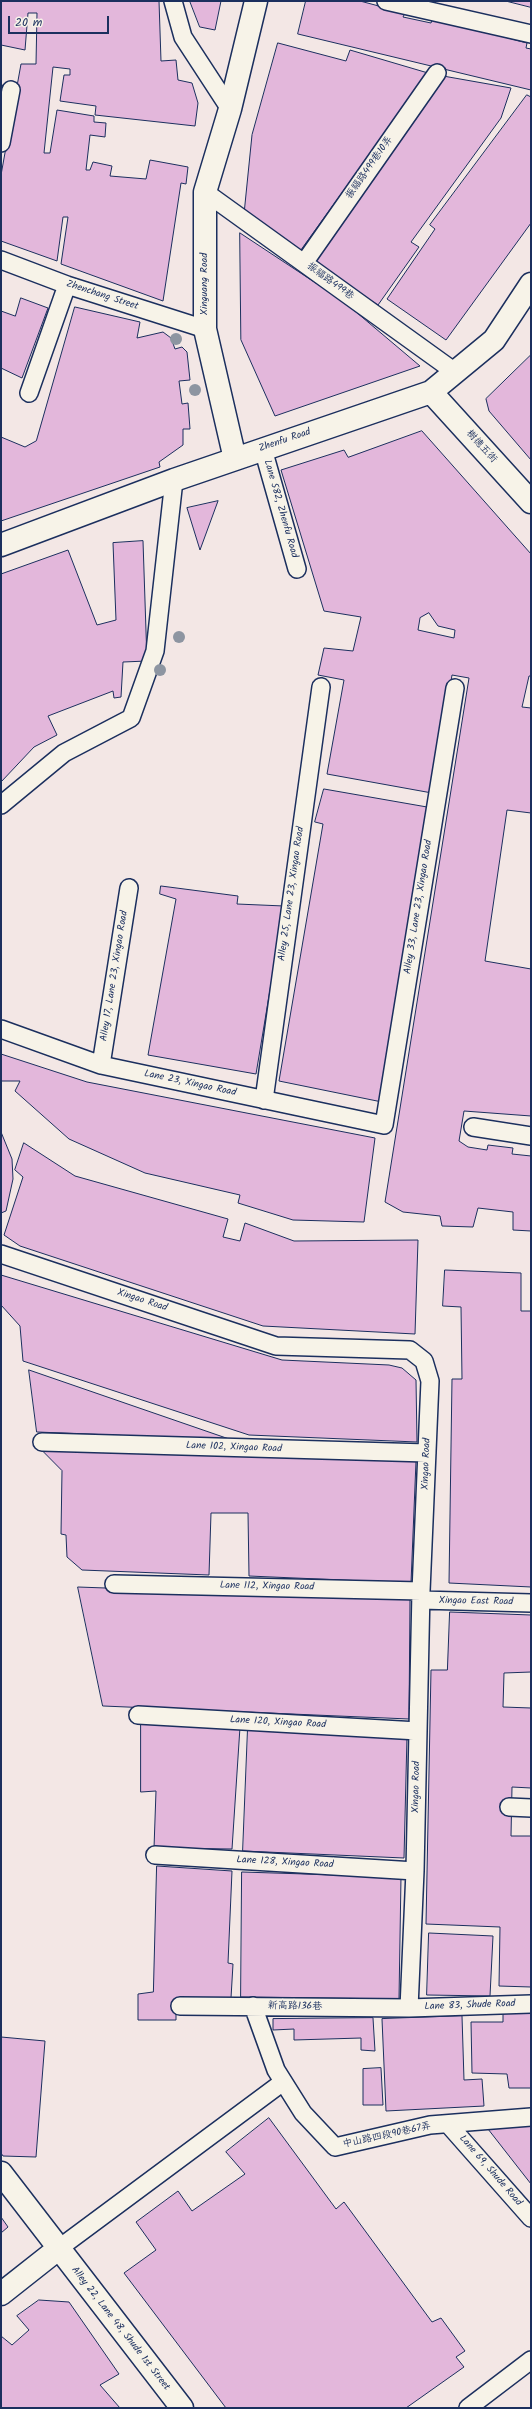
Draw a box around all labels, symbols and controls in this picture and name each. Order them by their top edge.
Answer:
scale bar [10,8,111,34]
text: 20 m [15,13,42,32]
street label: 振福路499巷10弄 [344,134,396,202]
street label: Xinguang Road [199,253,211,315]
street label: 振福路499巷 [304,261,356,303]
street label: Zhenchang Street [64,279,140,313]
street label: Zhenfu Road [258,427,312,455]
street label: 樹德五街 [463,428,499,466]
street label: Lane 582, Zhenfu Road [260,459,300,559]
street label: Alley 25, Lane 23, Xingao Road [277,826,307,962]
street label: Alley 33, Lane 23, Xingao Road [402,839,436,975]
street label: Alley 17, Lane 23, Xingao Road [99,910,131,1042]
street label: Lane 23, Xingao Road [143,1068,237,1100]
street label: Xingao Road [115,1287,169,1315]
street label: Xingao Road [420,1438,434,1490]
street label: Lane 102, Xingao Road [186,1440,282,1456]
street label: Lane 112, Xingao Road [220,1580,314,1594]
street label: Xingao East Road [439,1595,513,1609]
street label: Lane 120, Xingao Road [230,1714,326,1732]
street label: Xingao Road [411,1761,423,1813]
street label: Lane 128, Xingao Road [236,1854,334,1872]
street label: Lane 83, Shude Road [424,1998,516,2014]
street label: 新高路136巷 [268,2001,322,2013]
street label: 中山路四段90巷67弄 [342,2121,432,2151]
street label: Lane 69, Shude Road [456,2133,524,2209]
street label: Alley 22, Lane 48, Shude 1st Street [68,2265,172,2393]

